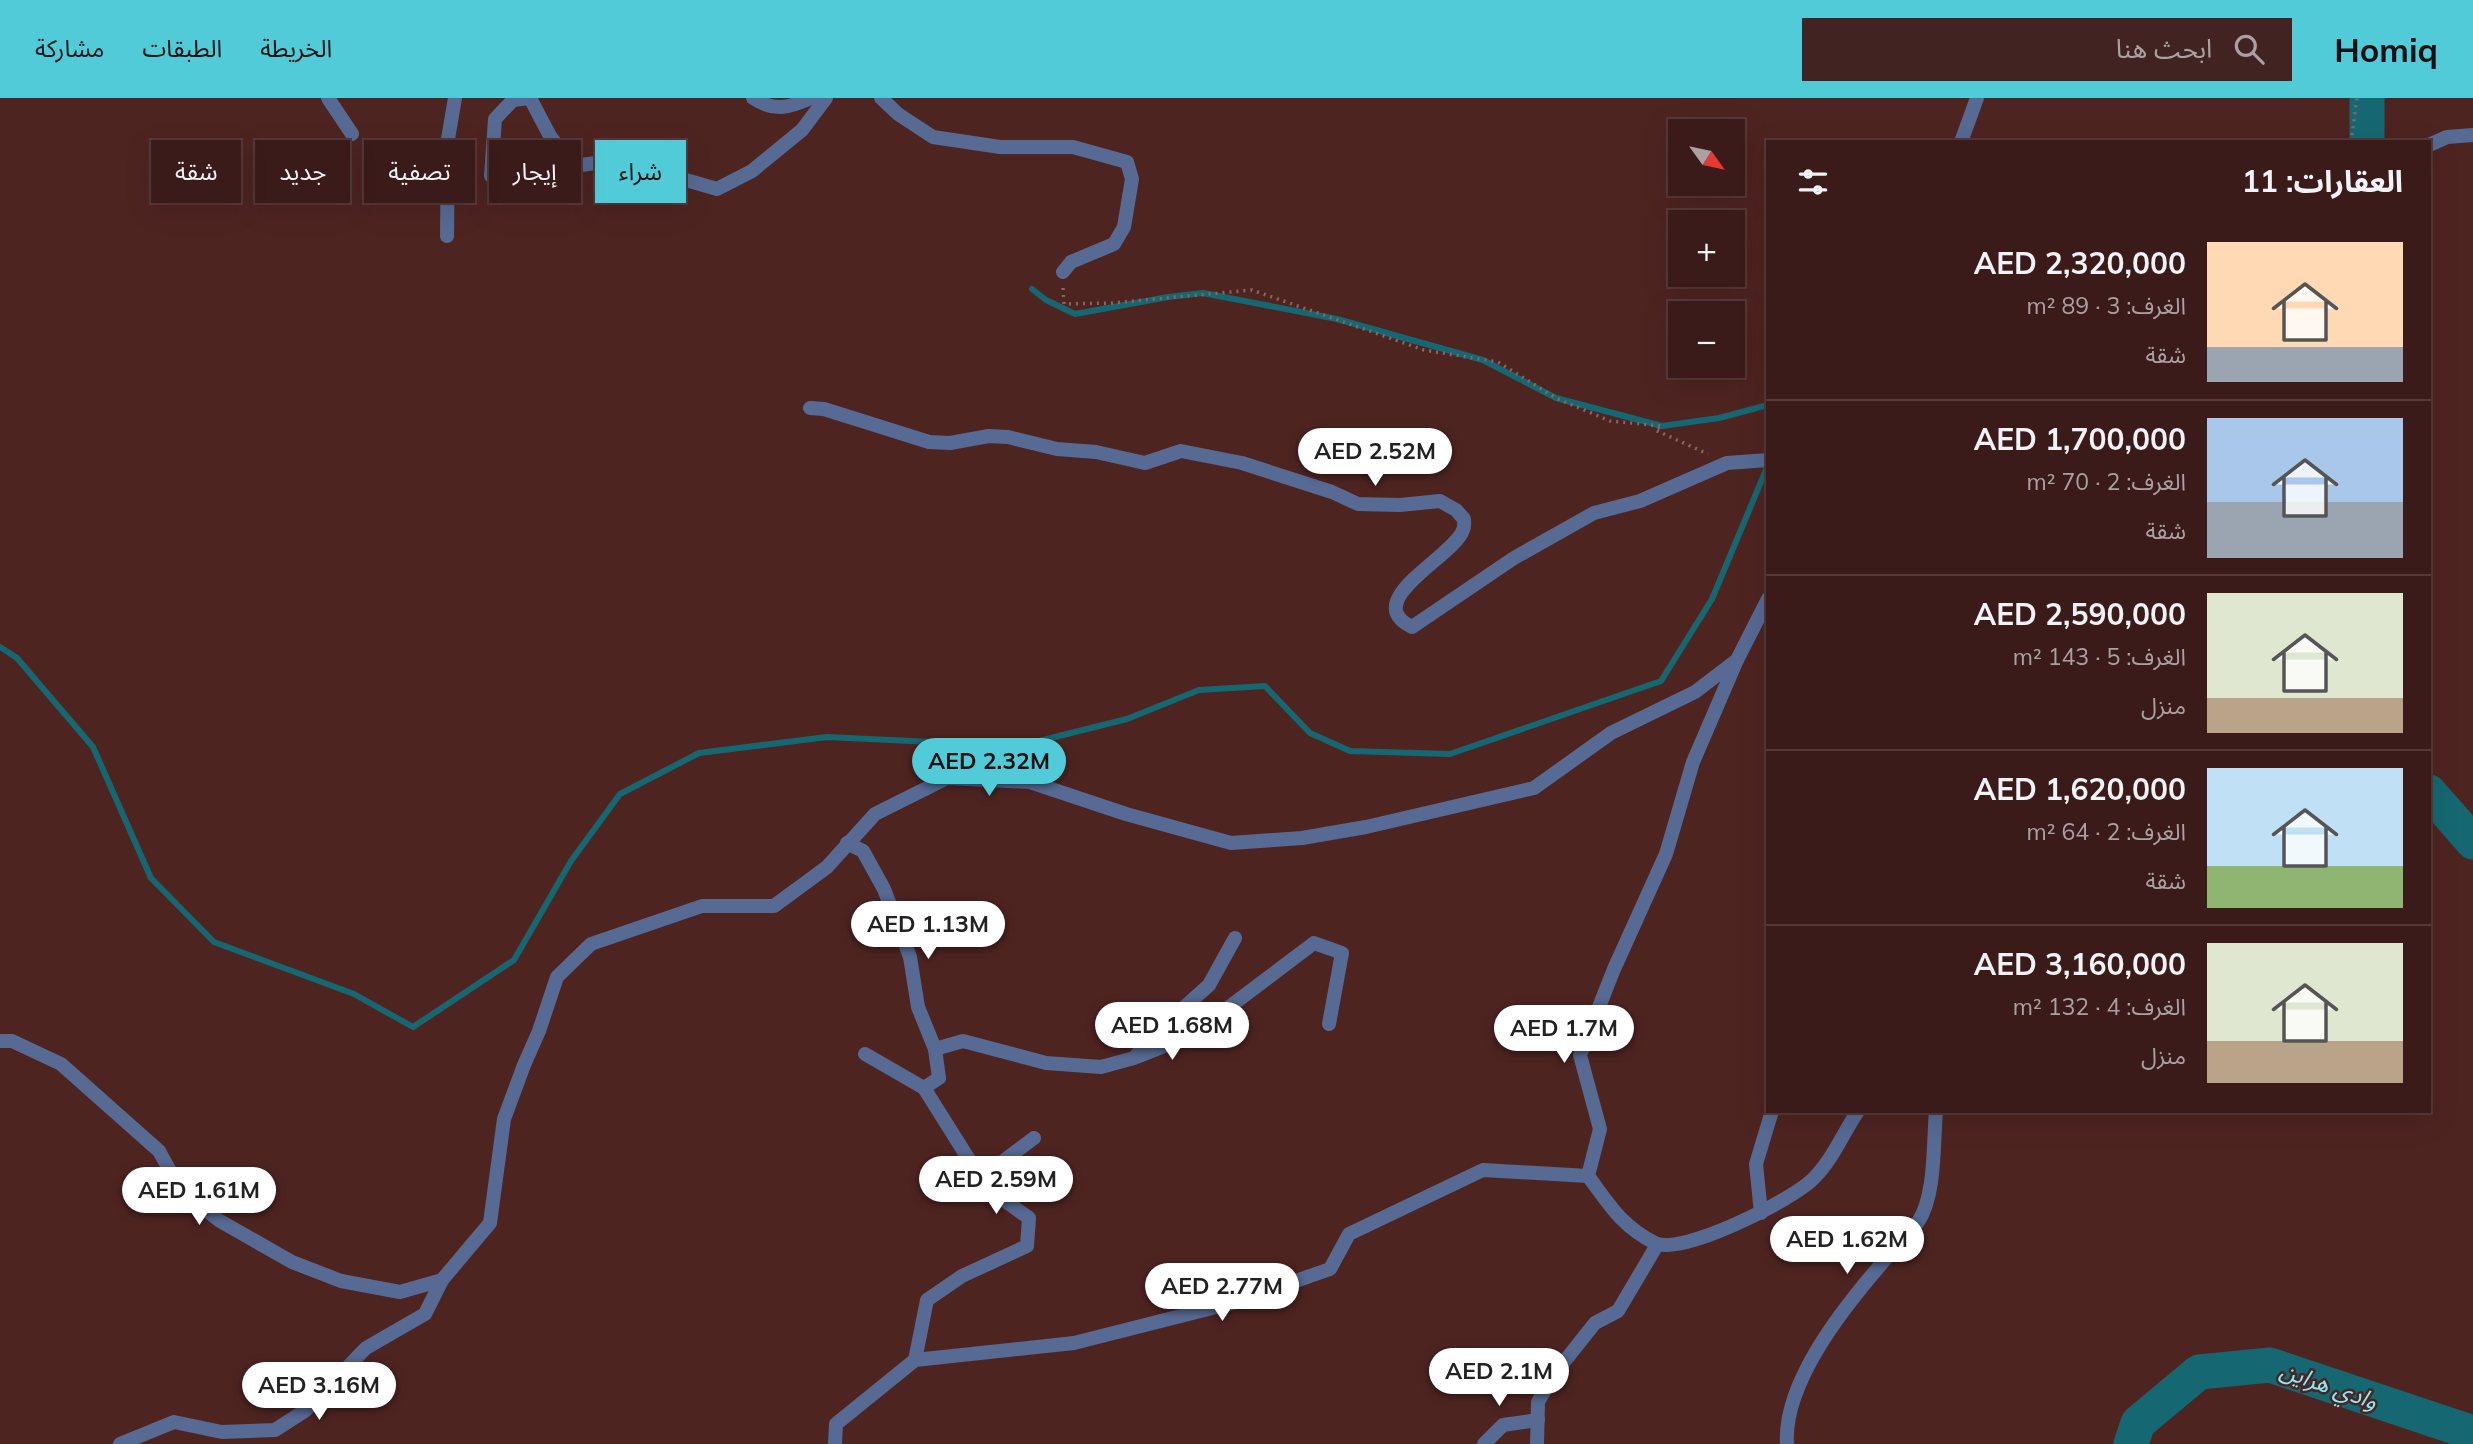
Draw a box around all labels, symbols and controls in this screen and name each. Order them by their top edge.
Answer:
search box [1802,18,2292,81]
text: Homiq [2334,29,2438,70]
icon: search [2230,30,2268,68]
text: ابحث هنا [2116,32,2212,65]
text: مشاركة [35,33,104,63]
text: الطبقات [142,33,222,63]
text: الخريطة [260,33,332,63]
north arrow [1668,119,1745,196]
map controls [1668,119,1745,378]
chip: شقة [151,140,241,203]
chip: جديد [255,140,350,203]
chip: تصفية [364,140,475,203]
chip: إيجار [489,140,581,203]
chip: شراء [595,140,686,203]
text: العقارات: 11 [2242,162,2403,200]
icon: filters [1794,163,1832,201]
button: + [1668,210,1745,287]
text: AED 2,320,000 [1974,244,2186,282]
icon: home [2263,270,2347,354]
text: الغرف: 3 · 89 m² [2027,291,2186,320]
button: − [1668,301,1745,378]
text: شقة [2145,340,2186,369]
text: AED 1,700,000 [1974,420,2186,458]
pin: AED 2.52M [1295,428,1455,488]
text: AED 2.52M [1314,436,1436,465]
icon: home [2263,446,2347,530]
text: الغرف: 2 · 70 m² [2027,467,2186,496]
text: شقة [2145,516,2186,545]
text: AED 2,590,000 [1974,595,2186,633]
icon: home [2263,621,2347,705]
text: الغرف: 5 · 143 m² [2013,642,2186,671]
text: منزل [2141,691,2186,720]
pin: AED 2.32M [909,738,1069,798]
text: AED 2.32M [928,746,1050,775]
text: AED 1,620,000 [1974,770,2186,808]
icon: home [2263,796,2347,880]
text: الغرف: 2 · 64 m² [2027,817,2186,846]
text: شقة [2145,866,2186,895]
pin: AED 1.13M [848,902,1008,961]
text: AED 1.13M [867,909,989,938]
text: AED 3,160,000 [1974,945,2186,983]
icon: home [2263,971,2347,1055]
text: الغرف: 4 · 132 m² [2013,992,2186,1021]
pin: AED 1.68M [1092,1002,1252,1062]
pin: AED 1.7M [1492,1006,1636,1065]
text: AED 1.68M [1111,1010,1233,1039]
text: AED 1.7M [1510,1013,1618,1042]
text: منزل [2141,1041,2186,1070]
pin: AED 2.59M [916,1156,1076,1216]
text: AED 2.59M [935,1164,1057,1193]
pin: AED 1.61M [119,1168,279,1227]
text: AED 1.61M [138,1175,260,1204]
pin: AED 1.62M [1767,1216,1927,1276]
text: AED 1.62M [1786,1224,1908,1253]
pin: AED 2.77M [1142,1264,1302,1323]
text: AED 2.77M [1161,1271,1283,1300]
pin: AED 2.1M [1427,1348,1571,1408]
water label: وادي هراين [2275,1355,2382,1419]
text: AED 2.1M [1445,1356,1553,1385]
pin: AED 3.16M [239,1362,399,1422]
text: AED 3.16M [258,1370,380,1399]

